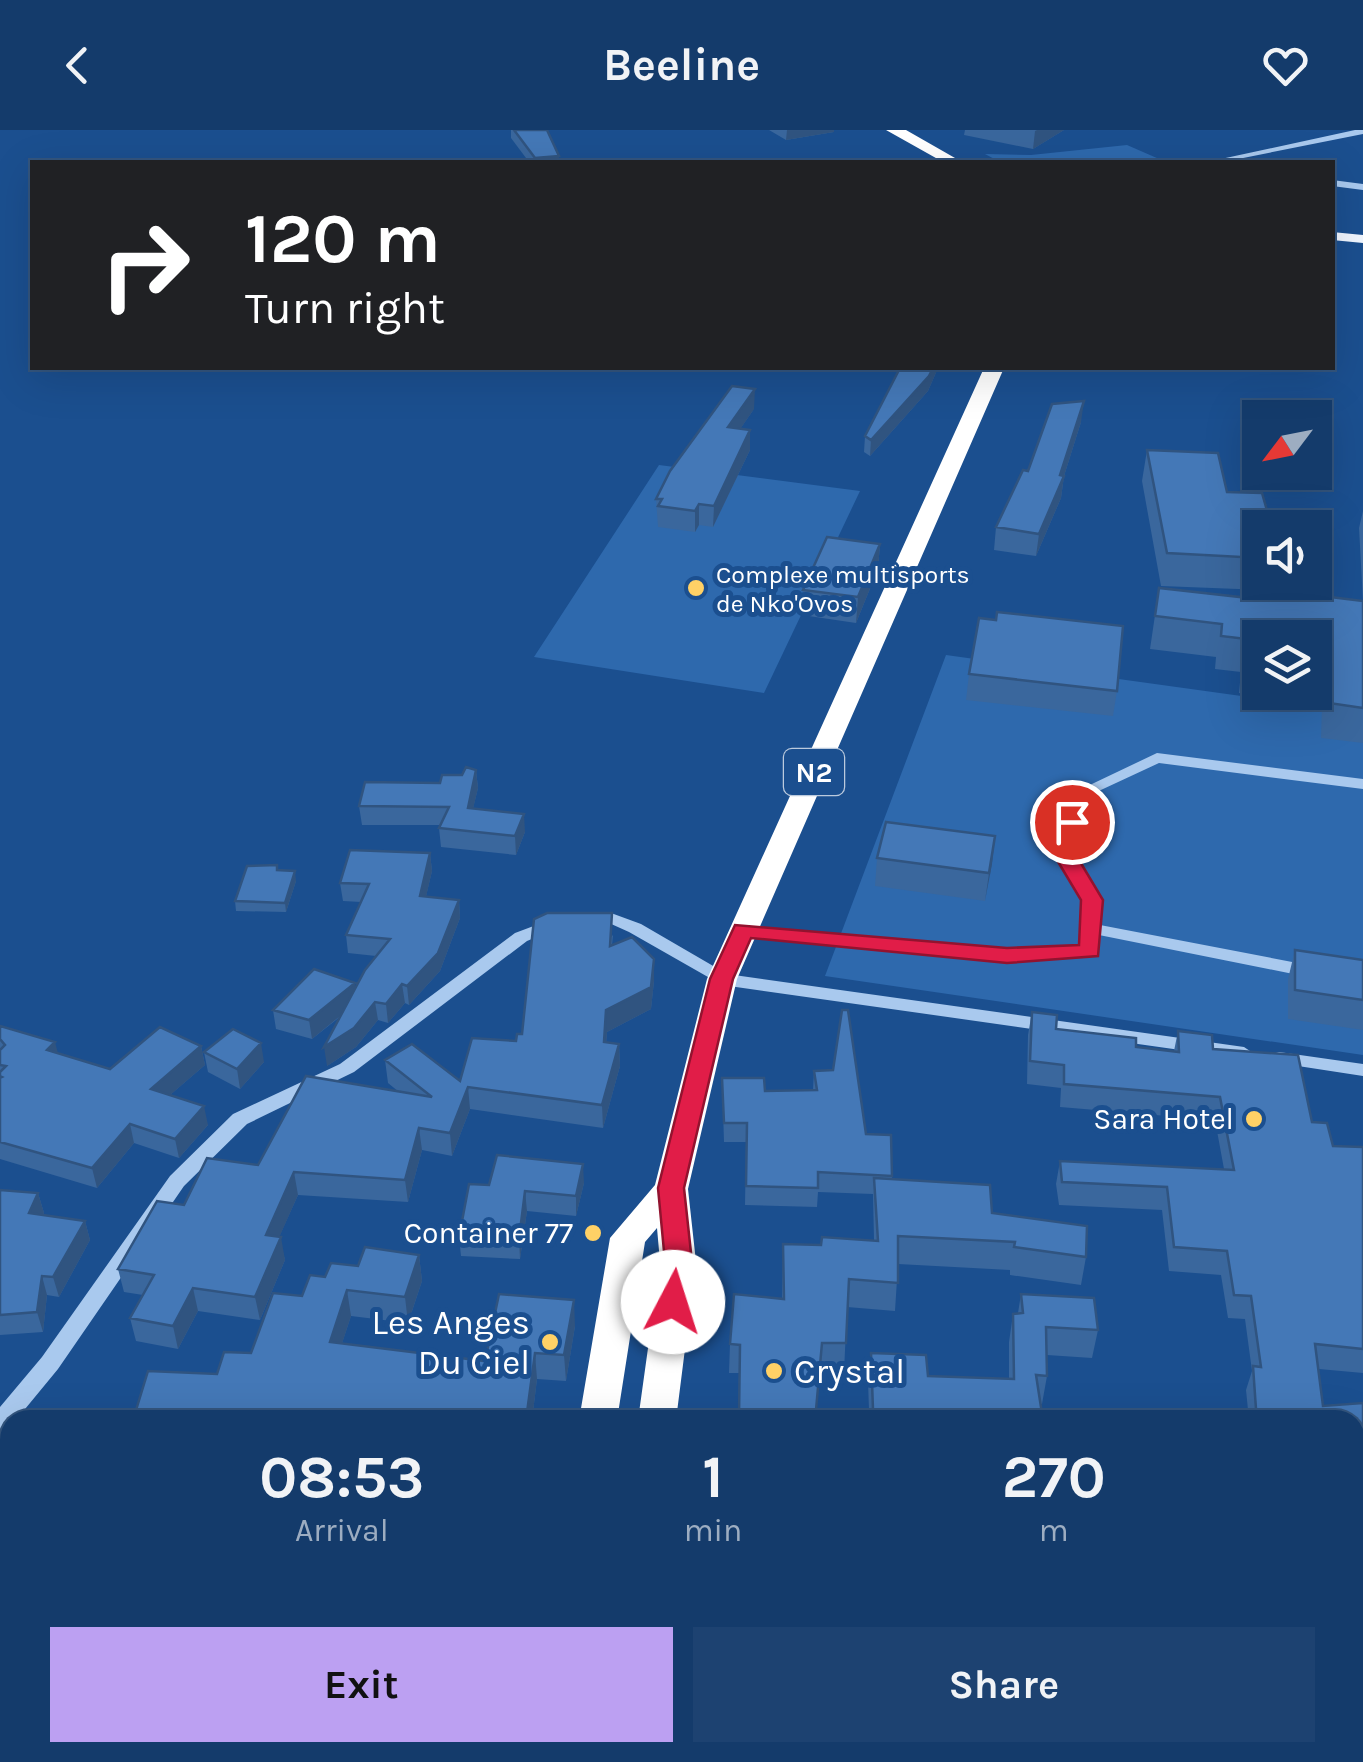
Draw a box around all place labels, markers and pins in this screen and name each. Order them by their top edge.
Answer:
place label: Complexe multisports de Nko'Ovos [716,560,970,618]
marker: Complexe multisports de Nko'Ovos [685,577,707,599]
pin [1030,780,1115,865]
place label: Sara Hotel [1093,1101,1234,1137]
marker: Sara Hotel [1243,1108,1265,1130]
place label: Container 77 [404,1215,573,1251]
marker: Container 77 [582,1222,604,1244]
place label: Les Anges Du Ciel [372,1302,530,1383]
marker: Les Anges Du Ciel [539,1331,561,1353]
place label: Crystal [794,1351,905,1392]
marker: Crystal [763,1360,785,1382]

